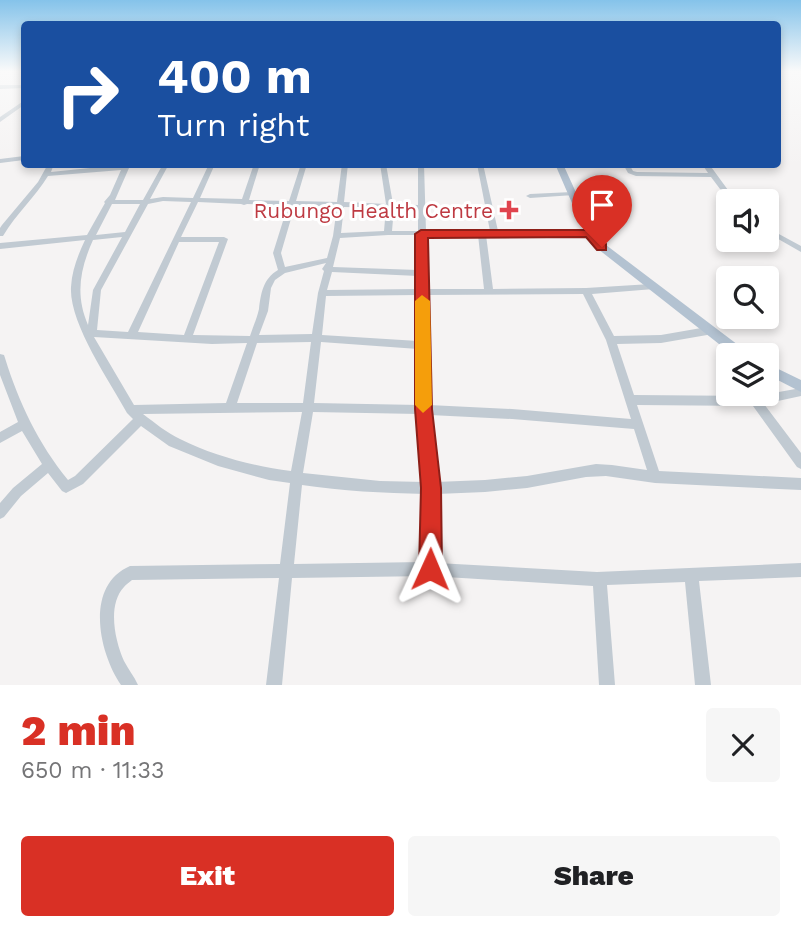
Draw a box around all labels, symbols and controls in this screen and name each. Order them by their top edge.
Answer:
text: 400 m [157,47,312,105]
icon: right [42,49,133,140]
text: Turn right [157,106,309,144]
pin [572,175,632,247]
icon: arrive [583,186,621,224]
map controls [716,189,779,406]
button: sound [716,189,779,252]
place label: Rubungo Health Centre [254,198,493,223]
marker: Rubungo Health Centre [499,200,519,220]
button: search [716,266,779,329]
button: layers [716,343,779,406]
position arrow [393,532,467,606]
text: 2 min [21,706,135,755]
button: close [706,708,780,782]
text: 650 m · 11:33 [21,757,164,784]
button: Exit [21,836,394,916]
button: Share [408,836,780,916]

